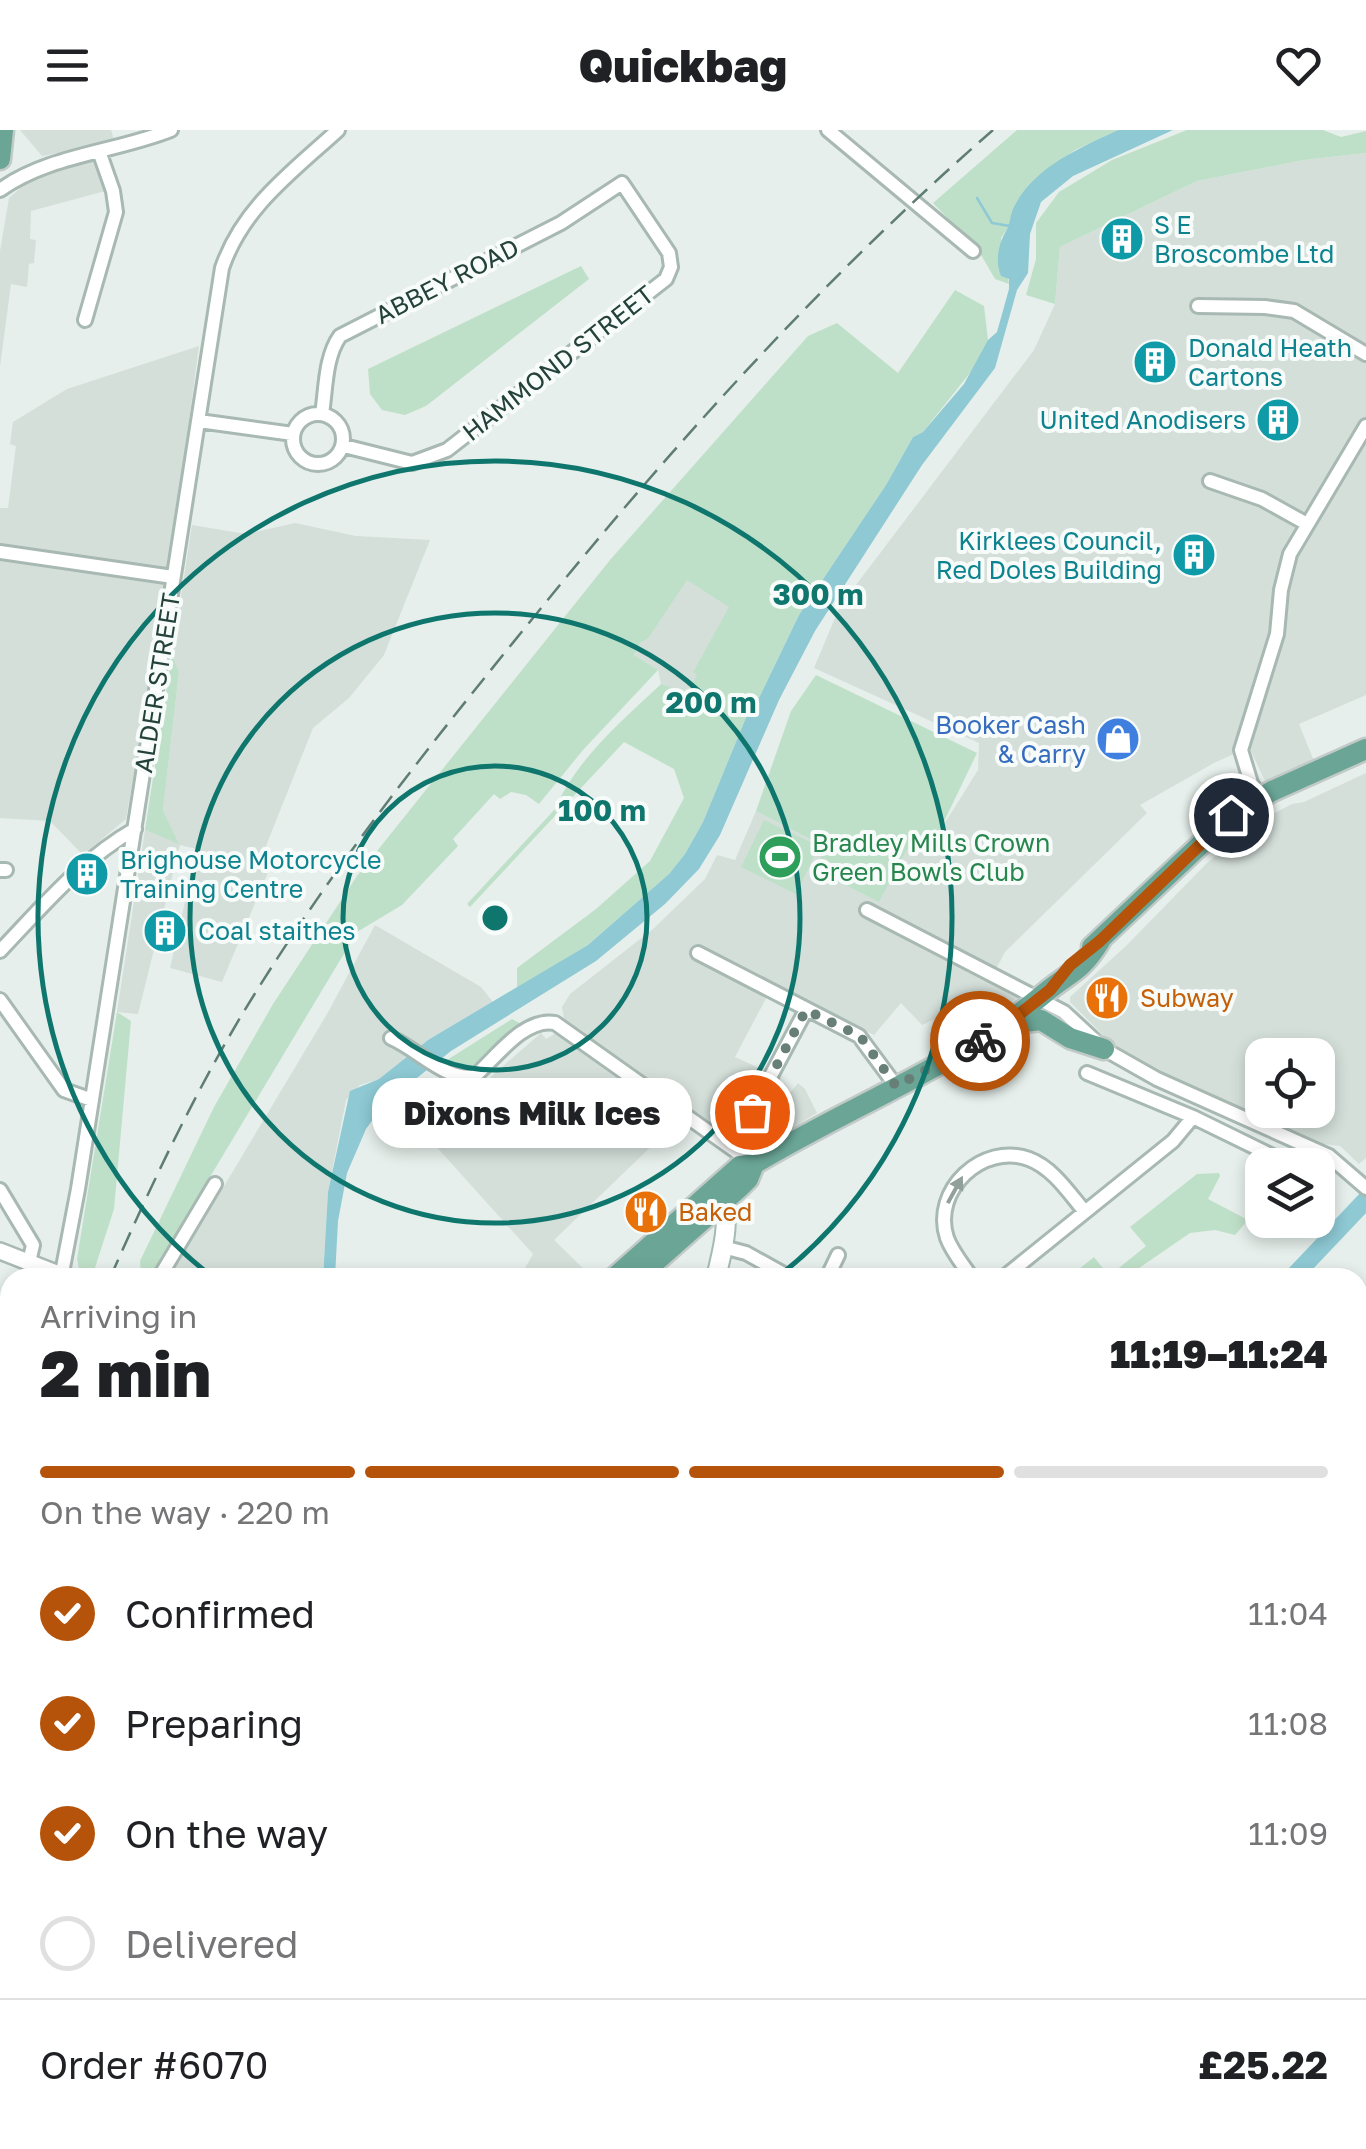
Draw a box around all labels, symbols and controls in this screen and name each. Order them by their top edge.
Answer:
icon: menu [40,38,95,93]
text: Quickbag [579,38,787,92]
icon: heart [1271,38,1326,93]
place label: S E Broscombe Ltd [1154,209,1334,269]
building icon: S E Broscombe Ltd [1099,216,1145,262]
street label: ABBEY ROAD [370,231,524,330]
street label: HAMMOND STREET [456,278,660,447]
place label: Donald Heath Cartons [1188,332,1352,392]
building icon: Donald Heath Cartons [1132,339,1178,385]
building icon: United Anodisers [1255,397,1301,443]
place label: United Anodisers [1040,404,1246,435]
place label: Kirklees Council, Red Doles Building [936,525,1162,585]
building icon: Kirklees Council, Red Doles Building [1171,532,1217,578]
text: 300 m [772,576,864,612]
street label: ALDER STREET [127,591,186,775]
text: 200 m [665,684,757,720]
place label: Booker Cash & Carry [935,709,1086,769]
shop icon: Booker Cash & Carry [1095,716,1141,762]
pin [1189,773,1274,858]
icon: home [1204,788,1259,843]
text: 100 m [558,792,646,828]
place label: Bradley Mills Crown Green Bowls Club [812,827,1050,887]
sports icon: Bradley Mills Crown Green Bowls Club [757,834,803,880]
place label: Brighouse Motorcycle Training Centre [120,844,382,904]
building icon: Brighouse Motorcycle Training Centre [64,851,110,897]
centre of rings [477,900,513,936]
building icon: Coal staithes [142,908,188,954]
place label: Coal staithes [198,915,356,946]
restaurant icon: Subway [1084,975,1130,1021]
place label: Subway [1140,982,1234,1013]
courier [930,991,1030,1091]
icon: bike [953,1014,1008,1069]
map controls [1245,1038,1335,1238]
button: locate [1245,1038,1335,1128]
pin [710,1070,795,1155]
callout: Dixons Milk Ices [372,1077,692,1147]
icon: bag [725,1085,780,1140]
text: Dixons Milk Ices [403,1094,661,1132]
button: layers [1245,1148,1335,1238]
one-way arrow [945,1176,963,1204]
restaurant icon: Baked [623,1189,669,1235]
place label: Baked [678,1196,752,1227]
text: Arriving in [40,1297,197,1335]
text: 11:19–11:24 [1110,1331,1328,1376]
text: 2 min [40,1333,211,1411]
text: On the way · 220 m [40,1493,330,1531]
icon: check [40,1586,95,1641]
text: Confirmed [125,1591,315,1636]
text: 11:04 [1248,1594,1328,1632]
icon: check [40,1696,95,1751]
text: Preparing [125,1701,303,1746]
text: 11:08 [1248,1704,1328,1742]
icon: check [40,1806,95,1861]
text: On the way [125,1811,328,1856]
text: 11:09 [1248,1814,1328,1852]
text: Delivered [125,1921,298,1966]
text: Order #6070 [40,2042,268,2087]
text: £25.22 [1198,2042,1328,2087]

